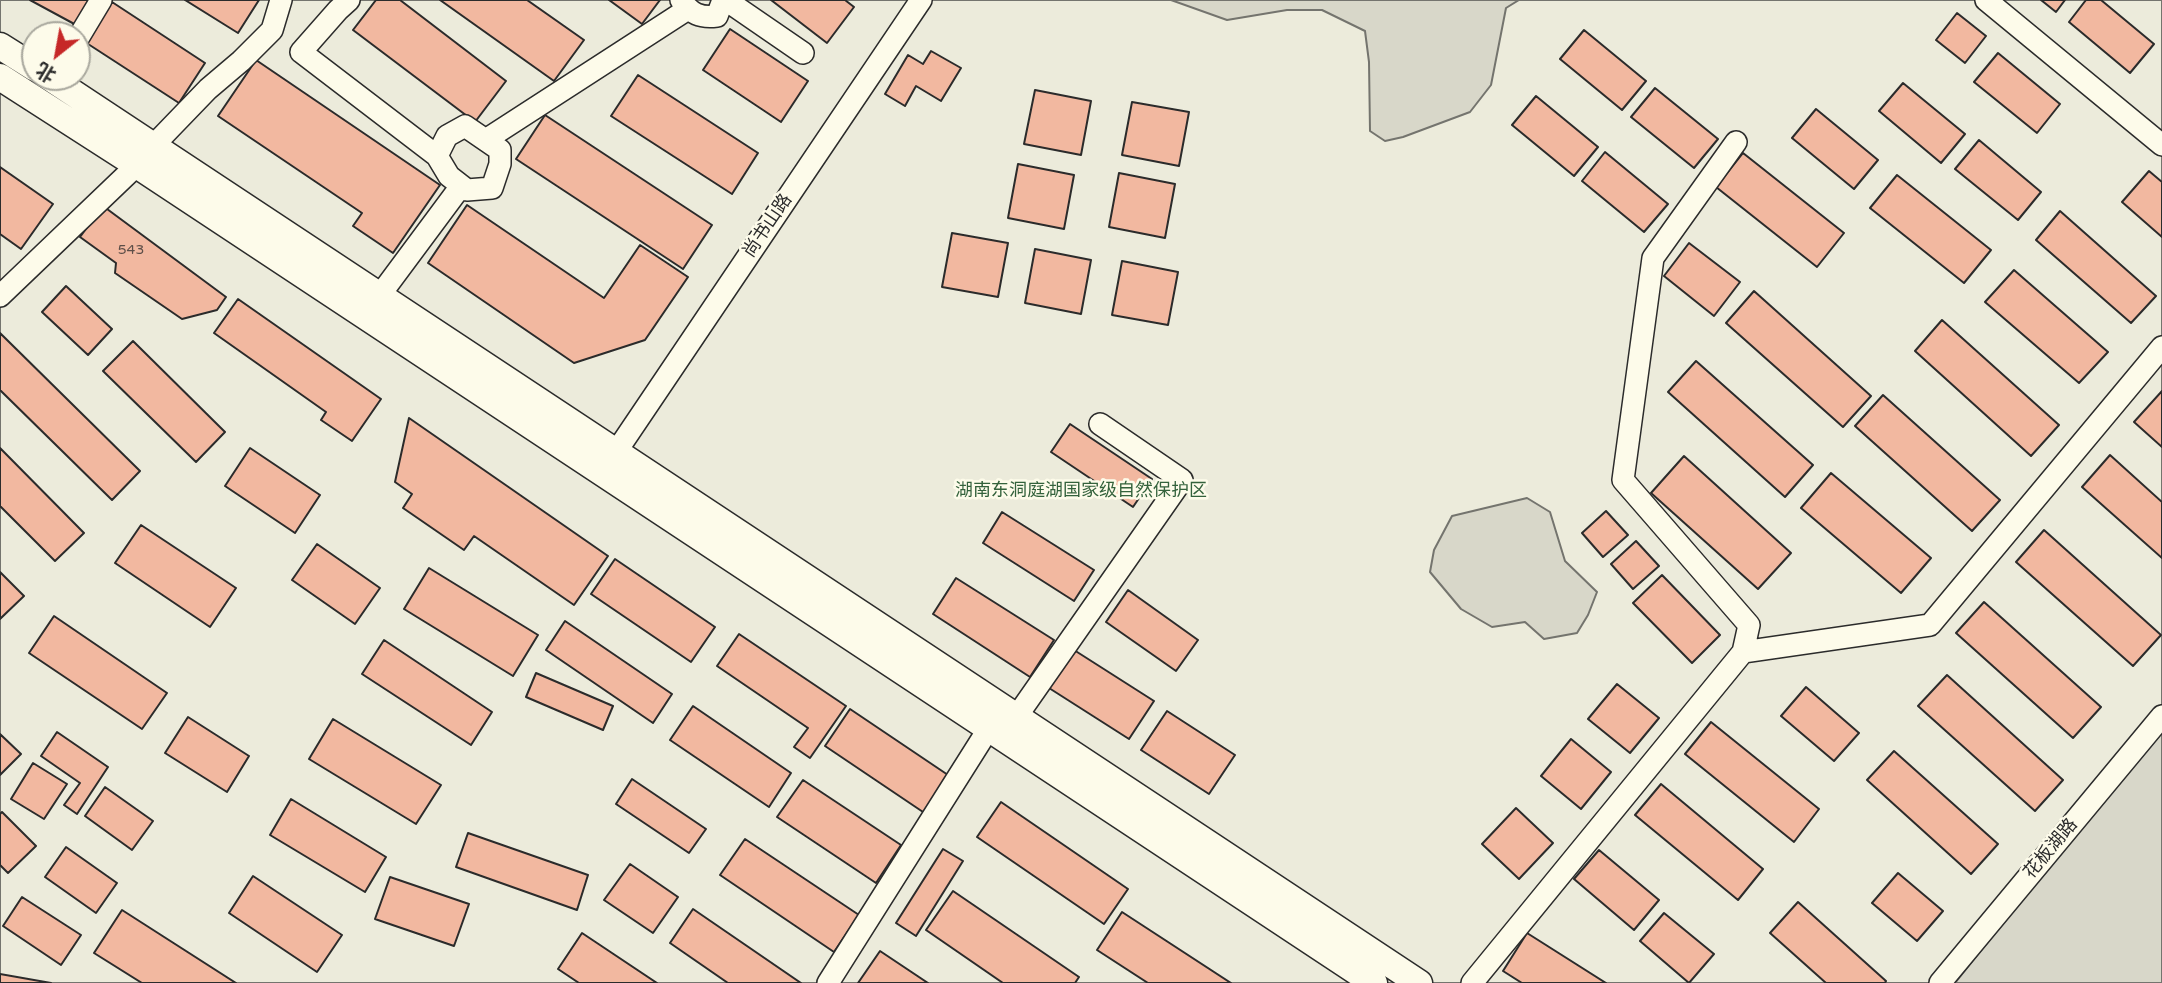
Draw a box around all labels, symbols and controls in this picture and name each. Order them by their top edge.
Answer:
north arrow [21,21,91,91]
text: 北 [32,58,60,87]
street label: 尚书山路 [739,190,797,262]
house number: 543 [118,242,144,258]
park label: 湖南东洞庭湖国家级自然保护区 [955,480,1207,502]
street label: 花板湖路 [2020,814,2082,884]

